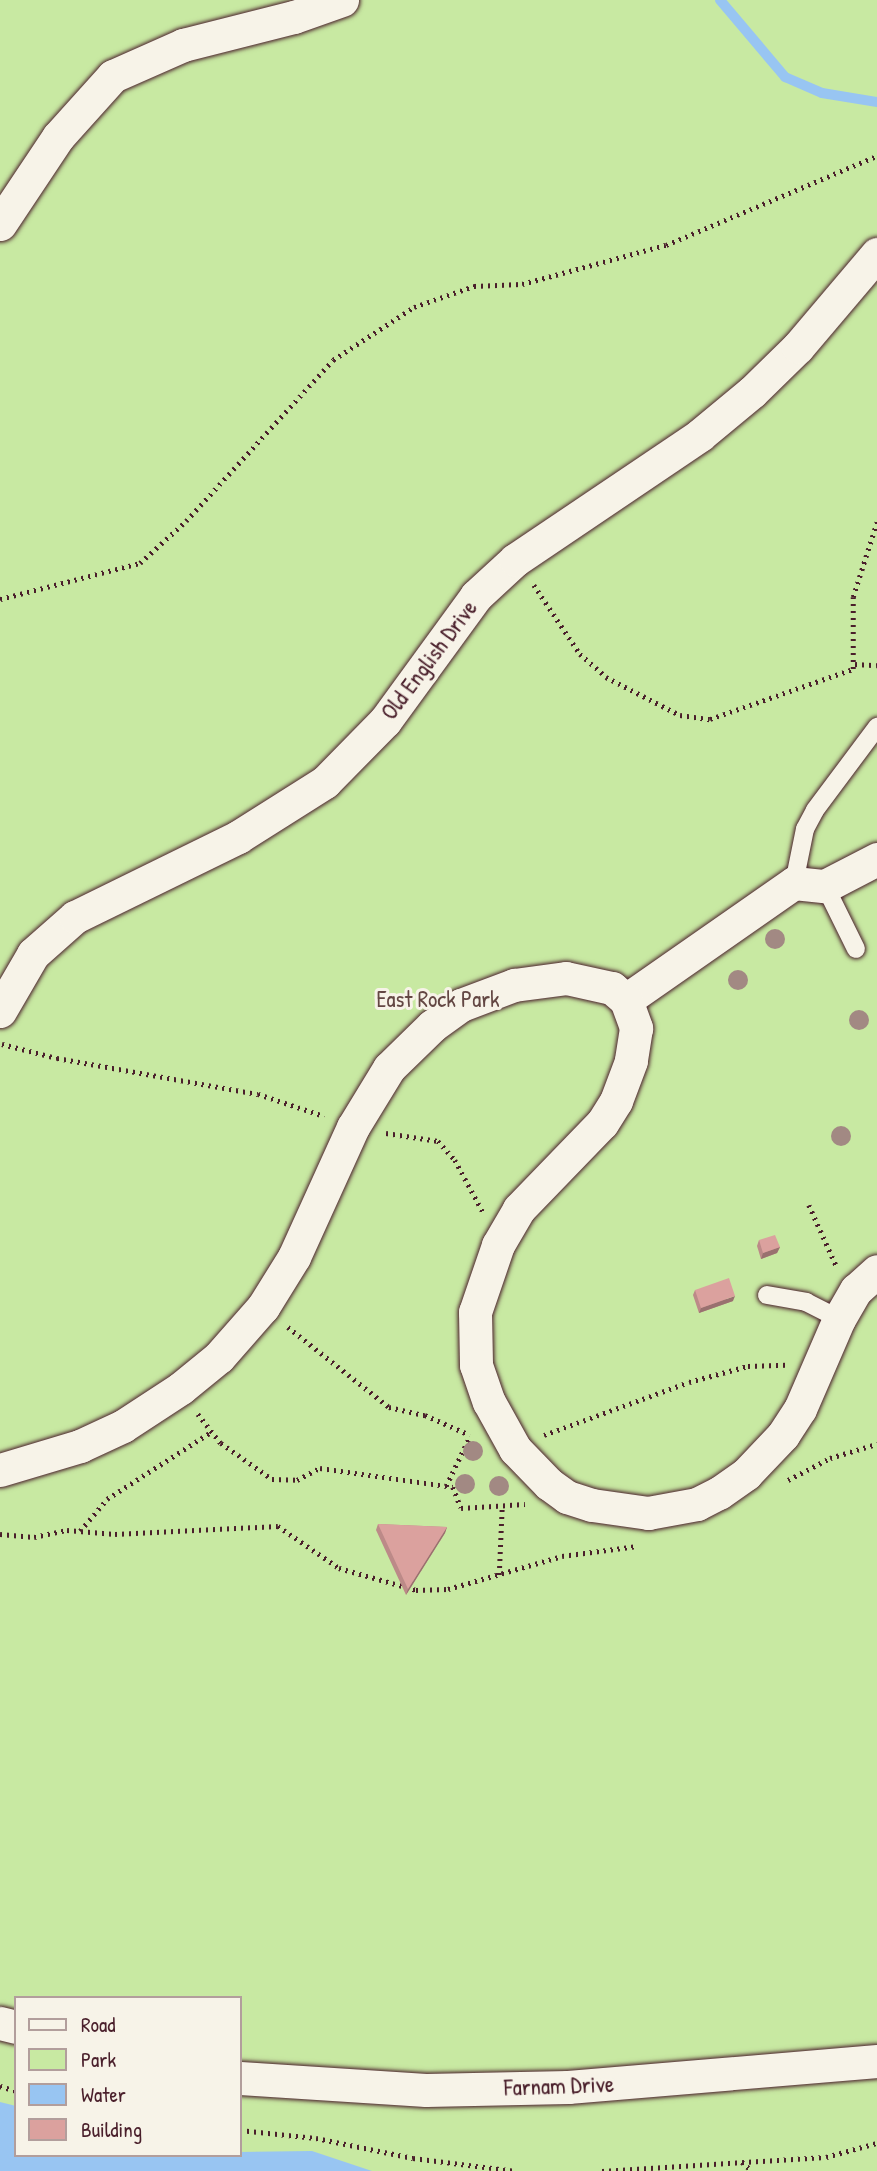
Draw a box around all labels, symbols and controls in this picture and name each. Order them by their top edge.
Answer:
street label: Old English Drive [375,595,483,725]
park label: East Rock Park [376,985,500,1013]
legend [14,1996,242,2157]
text: Road [81,2010,115,2039]
text: Park [81,2045,116,2074]
street label: Farnam Drive [503,2070,615,2102]
text: Water [81,2080,126,2109]
text: Building [81,2115,142,2144]

